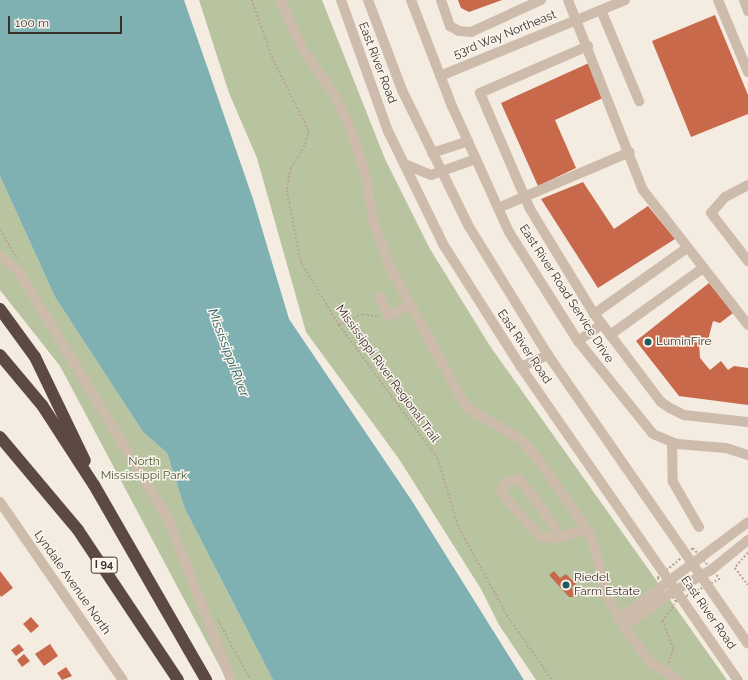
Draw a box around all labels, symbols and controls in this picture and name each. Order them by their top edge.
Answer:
scale bar [10,8,124,34]
street label: 53rd Way Northeast [451,8,559,62]
text: 100 m [15,16,49,30]
street label: East River Road [355,20,399,106]
street label: East River Road Service Drive [516,222,616,366]
street label: Mississippi River Regional Trail [332,302,442,446]
water label: Mississippi River [204,307,252,399]
street label: East River Road [494,307,554,387]
place label: LuminFire [656,335,711,349]
marker: LuminFire [643,337,653,347]
park label: North Mississippi Park [101,455,187,483]
street label: Lyndale Avenue North [31,528,113,638]
road number: I 94 [90,556,118,574]
place label: Riedel Farm Estate [574,571,640,599]
street label: East River Road [677,573,739,653]
marker: Riedel Farm Estate [561,580,571,590]

